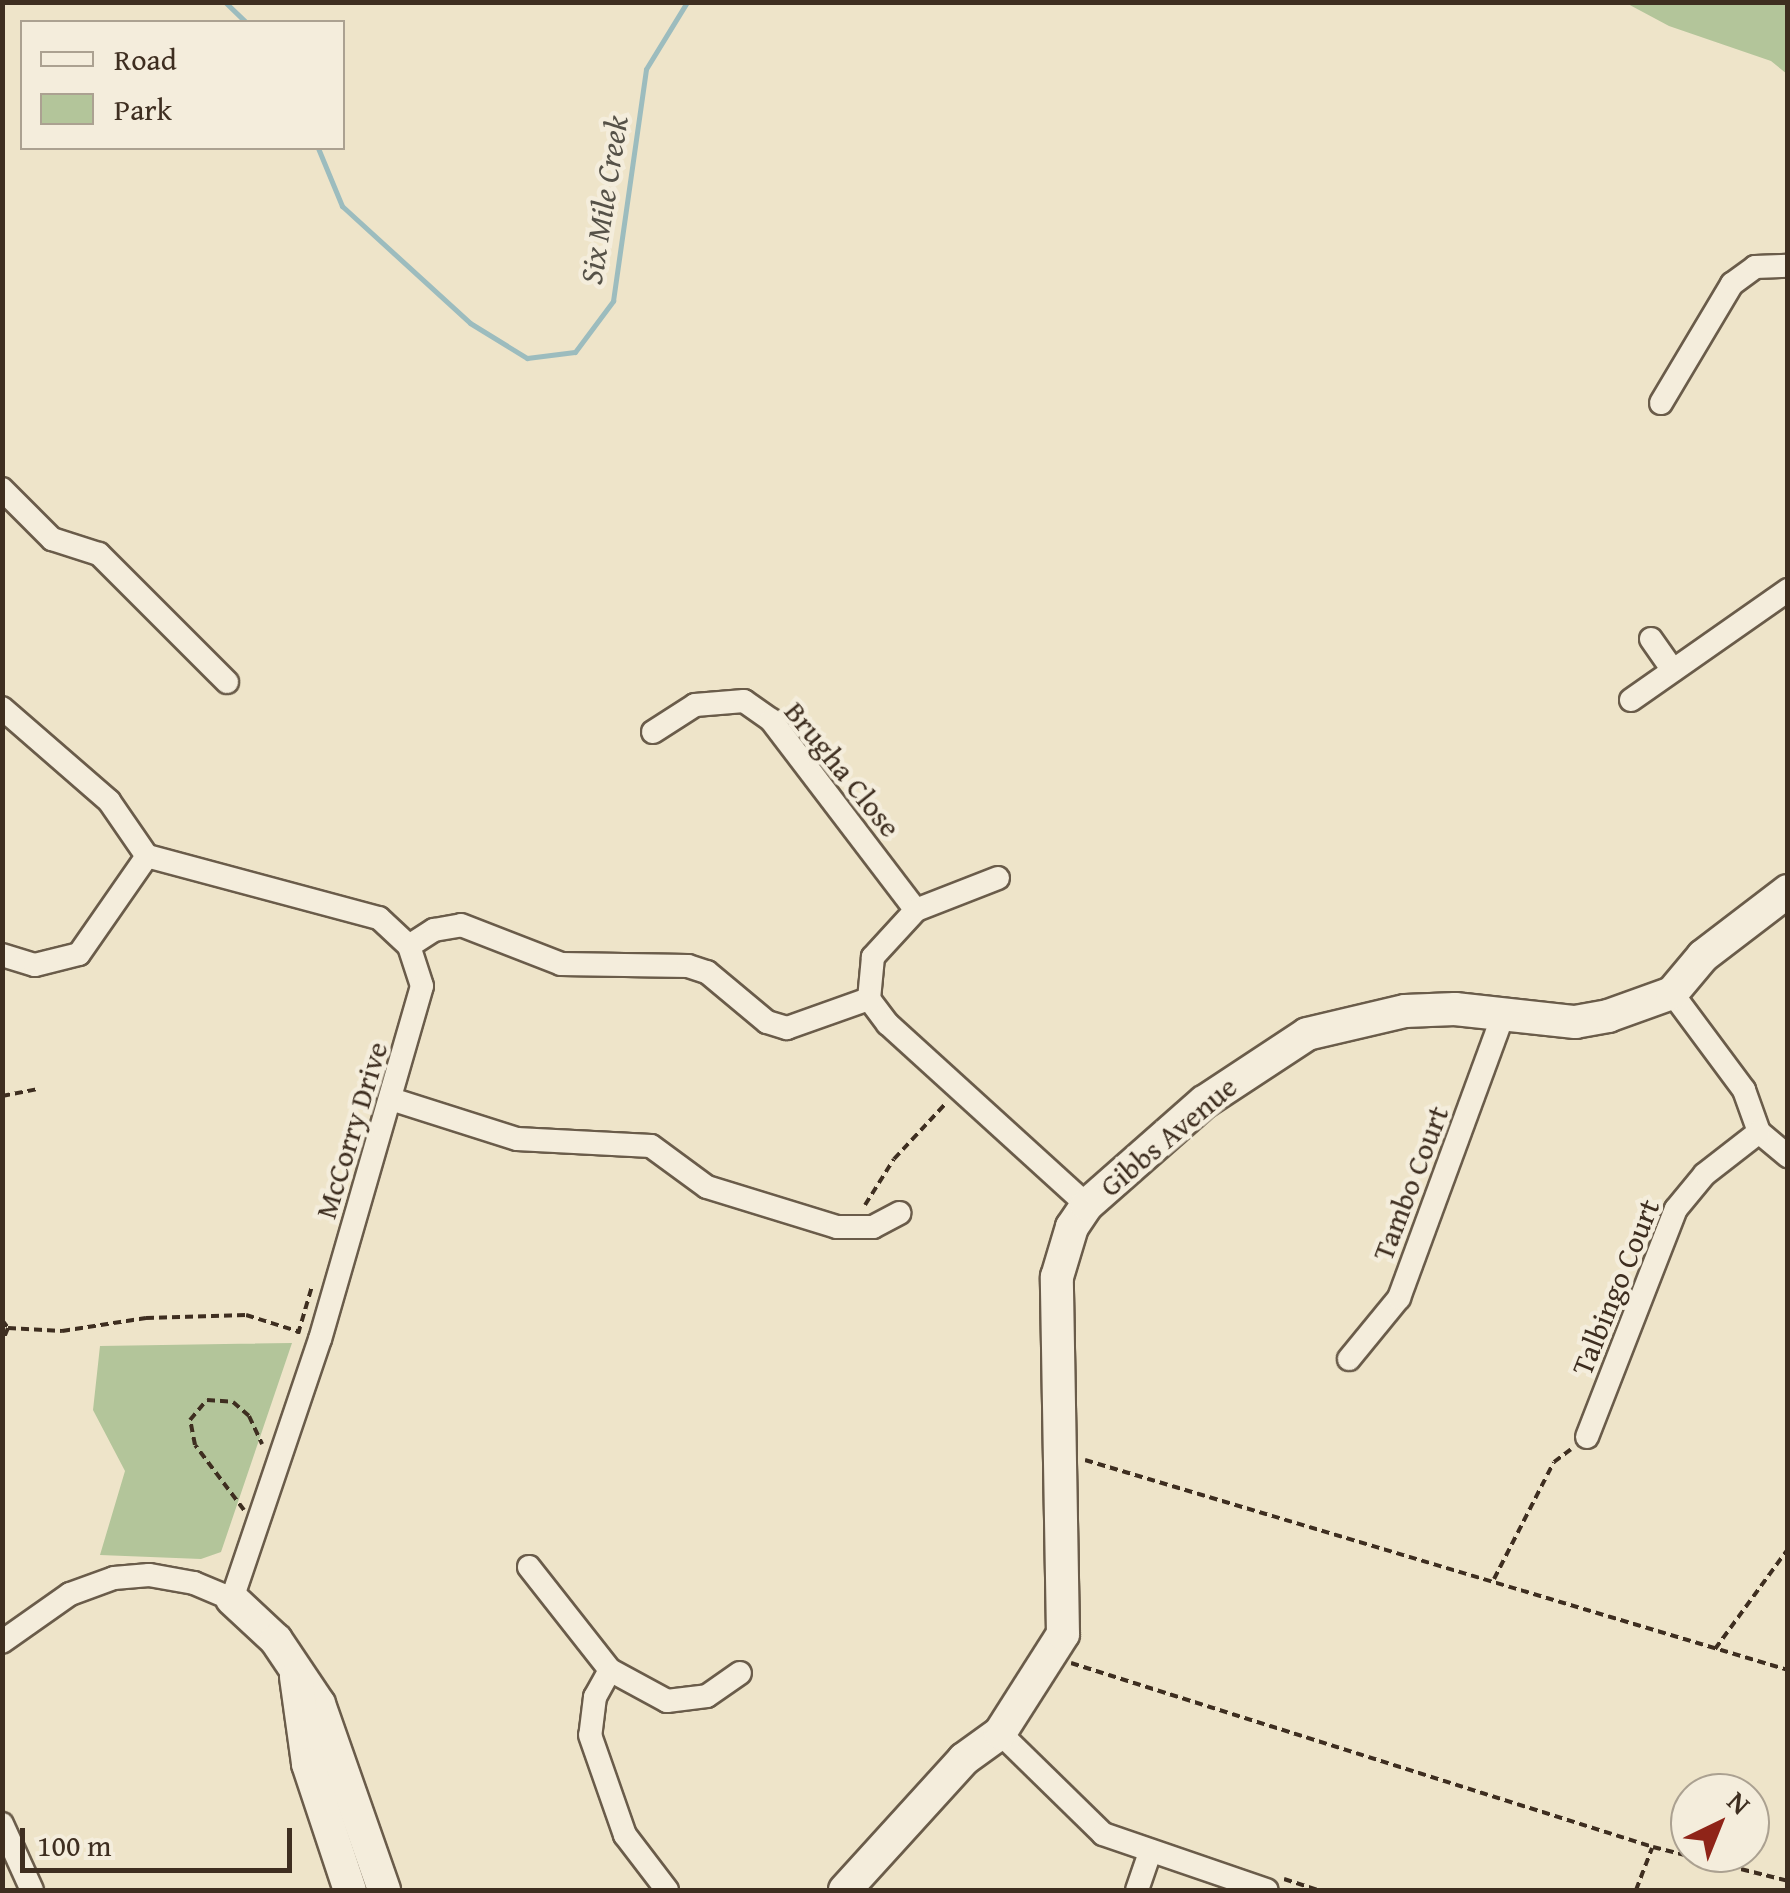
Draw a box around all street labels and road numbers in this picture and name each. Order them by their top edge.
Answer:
street label: Brugha Close [777,694,909,844]
street label: McCorry Drive [307,1037,395,1223]
street label: Gibbs Avenue [1092,1068,1244,1204]
street label: Tambo Court [1364,1101,1456,1265]
street label: Talbingo Court [1563,1194,1667,1380]

